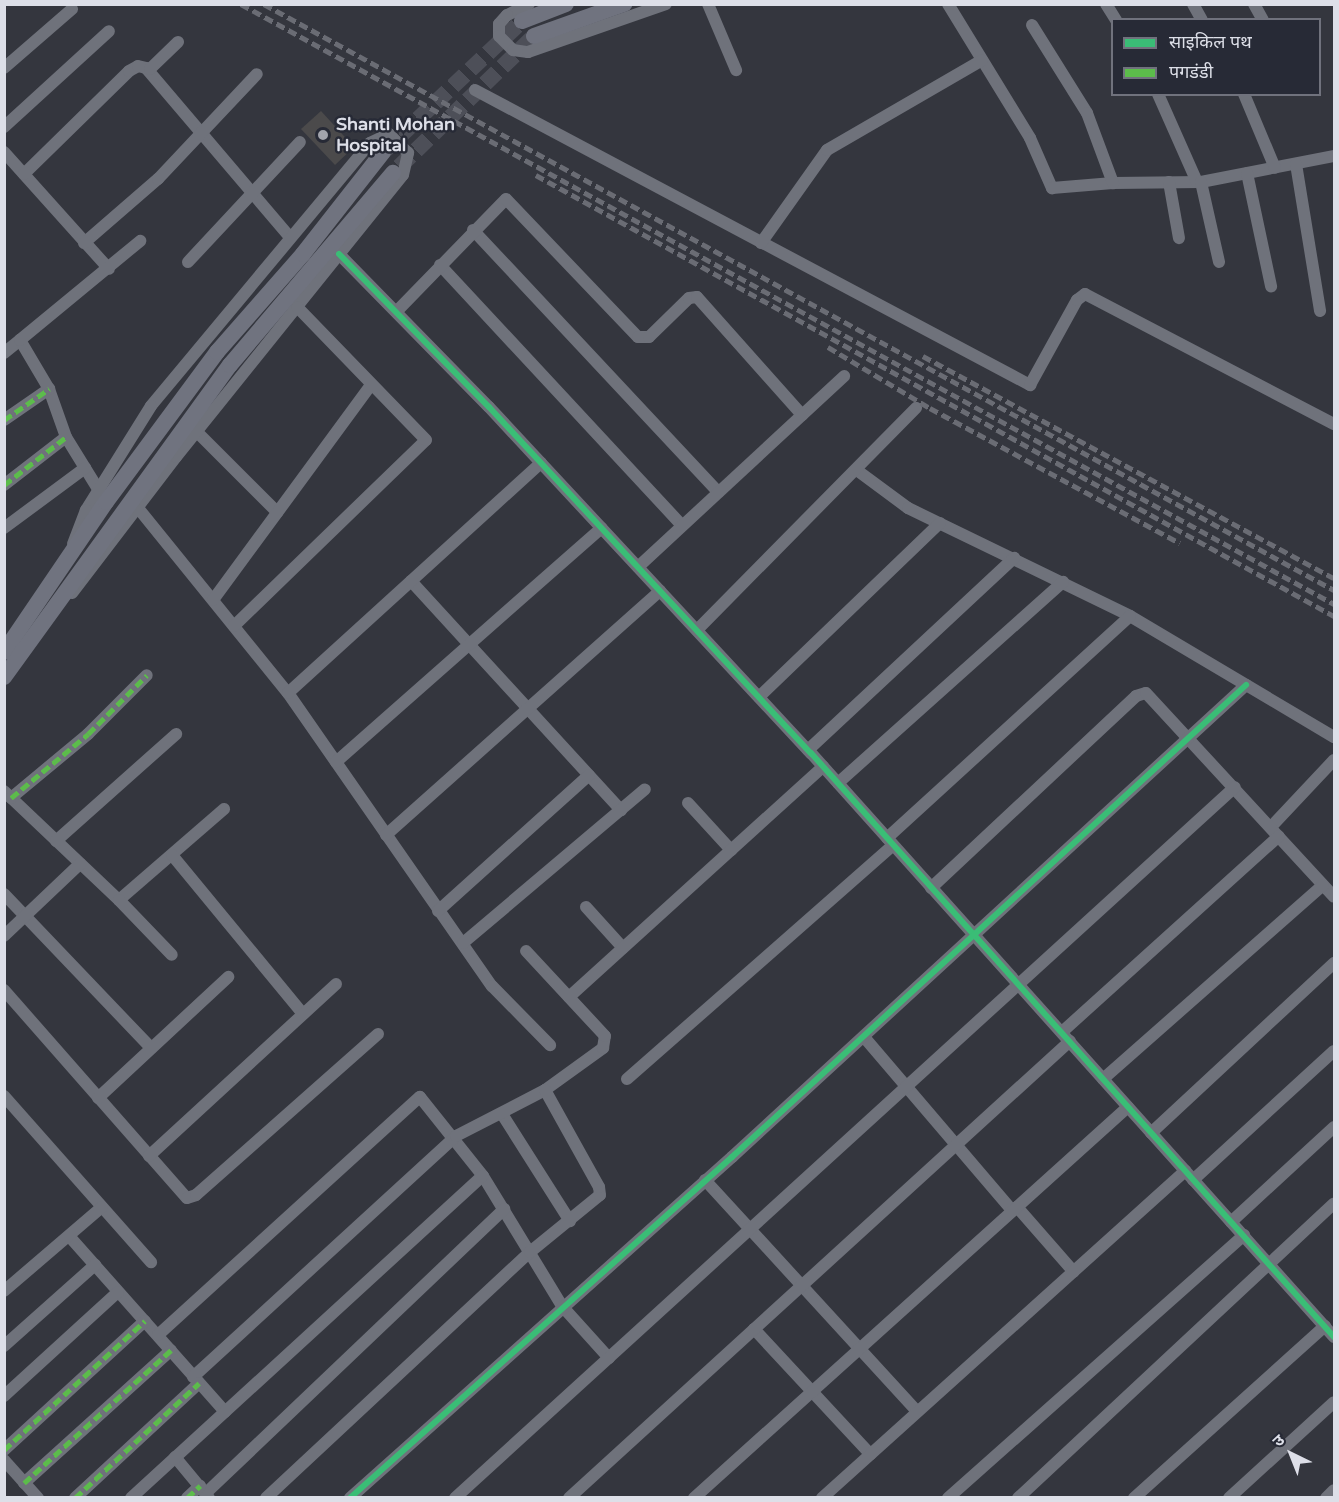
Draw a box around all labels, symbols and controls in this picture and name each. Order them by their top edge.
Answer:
legend [1111,18,1321,96]
text: साइकिल पथ [1169,31,1252,53]
text: पगडंडी [1169,61,1213,83]
place label: Shanti Mohan Hospital [336,114,455,156]
marker: Shanti Mohan Hospital [314,126,332,144]
north arrow [1261,1424,1321,1484]
text: उ [1268,1430,1289,1451]

